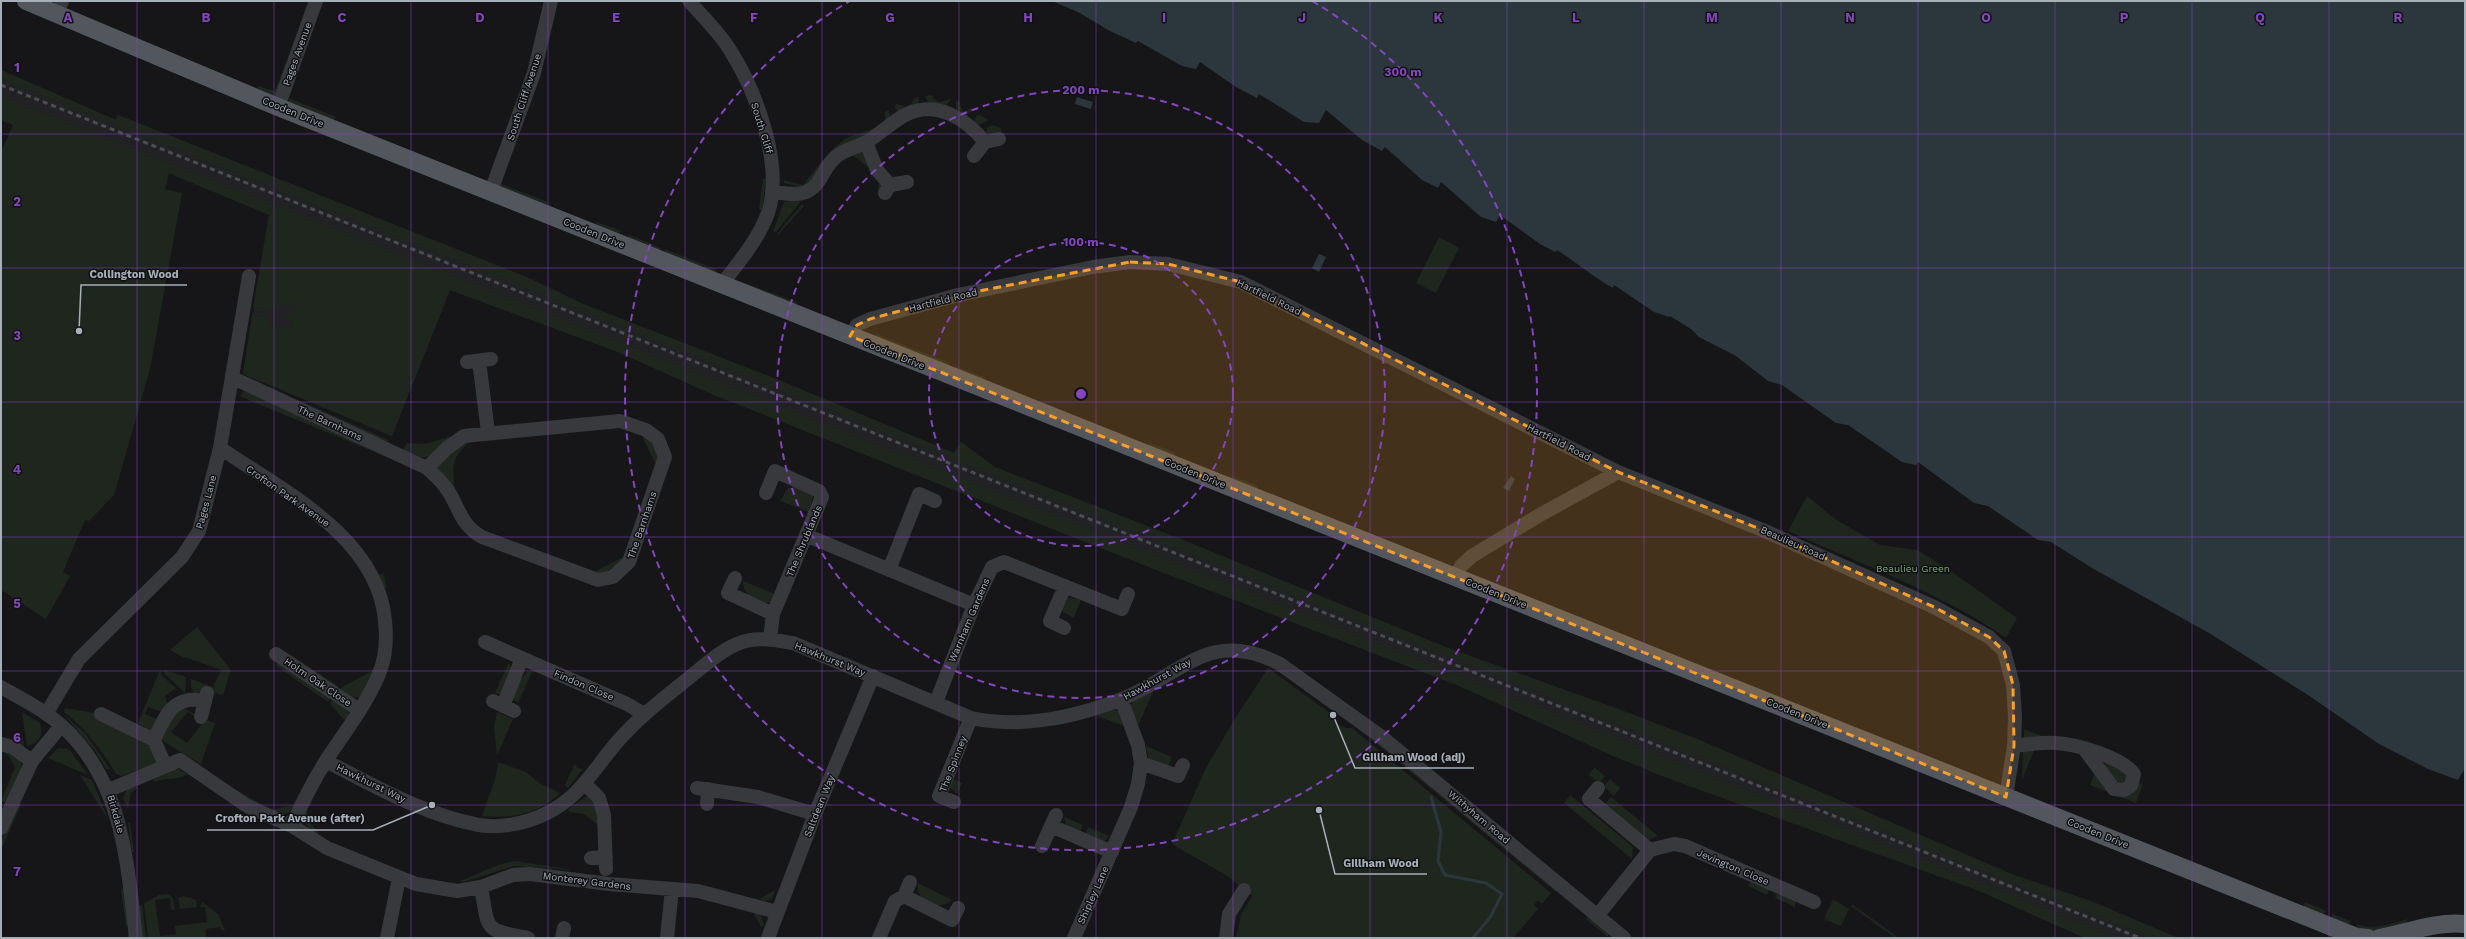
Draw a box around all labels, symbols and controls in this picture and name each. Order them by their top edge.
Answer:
text: A [64,10,73,25]
text: B [202,10,211,25]
text: C [338,10,347,25]
text: D [475,10,485,25]
text: E [612,10,620,25]
text: F [750,10,758,25]
text: G [885,10,895,25]
text: H [1023,10,1033,25]
text: I [1162,10,1166,25]
text: J [1298,10,1306,25]
text: K [1433,10,1443,25]
text: L [1572,10,1580,25]
text: M [1706,10,1718,25]
text: N [1845,10,1855,25]
text: O [1981,10,1991,25]
text: P [2120,10,2129,25]
text: Q [2255,10,2265,25]
text: R [2394,10,2403,25]
street label: Pages Avenue [280,21,314,87]
street label: South Cliff Avenue [505,52,543,142]
text: 1 [14,60,20,75]
text: 300 m [1384,65,1422,79]
text: 200 m [1062,83,1100,97]
street label: Cooden Drive [261,95,326,129]
street label: South Cliff [749,101,775,155]
text: 2 [13,194,21,209]
street label: Cooden Drive [562,216,627,250]
text: 100 m [1063,235,1099,249]
callout: Collington Wood [81,262,187,285]
text: Collington Wood [89,268,179,281]
street label: Hartfield Road [1235,277,1303,317]
street label: Hartfield Road [908,286,978,314]
text: 3 [13,328,21,343]
street label: Cooden Drive [862,337,927,371]
centre of rings [1074,387,1088,401]
street label: The Barnhams [296,403,364,443]
street label: Hartfield Road [1525,421,1593,463]
street label: Cooden Drive [1163,456,1228,490]
text: 4 [13,462,22,477]
street label: Crofton Park Avenue [244,463,332,529]
street label: Pages Lane [194,474,219,530]
street label: The Barnhams [625,490,659,560]
street label: The Shrublands [784,504,824,578]
street label: Beaulieu Road [1759,524,1827,562]
park label: Beaulieu Green [1876,563,1950,574]
street label: Warnham Gardens [946,576,992,664]
street label: Cooden Drive [1464,576,1529,610]
text: 5 [13,596,21,611]
street label: Hawkhurst Way [793,640,868,679]
street label: Hawkhurst Way [1121,655,1193,702]
street label: Holm Oak Close [282,656,354,709]
street label: Findon Close [552,667,616,703]
street label: Cooden Drive [1765,696,1830,730]
text: 6 [13,730,21,745]
street label: The Spinney [937,733,969,794]
callout: Gillham Wood (adj) [1355,745,1474,768]
text: Gillham Wood (adj) [1362,751,1466,764]
street label: Hawkhurst Way [335,762,408,805]
street label: Saltdean Way [802,773,837,839]
street label: Withyham Road [1446,788,1512,846]
street label: Birkdale [105,793,127,835]
callout: Crofton Park Avenue (after) [207,807,373,830]
text: Crofton Park Avenue (after) [215,812,365,825]
street label: Cooden Drive [2066,816,2131,850]
street label: Jevington Close [1695,847,1771,887]
callout: Gillham Wood [1335,851,1427,874]
text: Gillham Wood [1343,857,1419,870]
text: 7 [13,864,21,879]
street label: Shipley Lane [1075,864,1111,926]
street label: Monterey Gardens [542,870,632,892]

